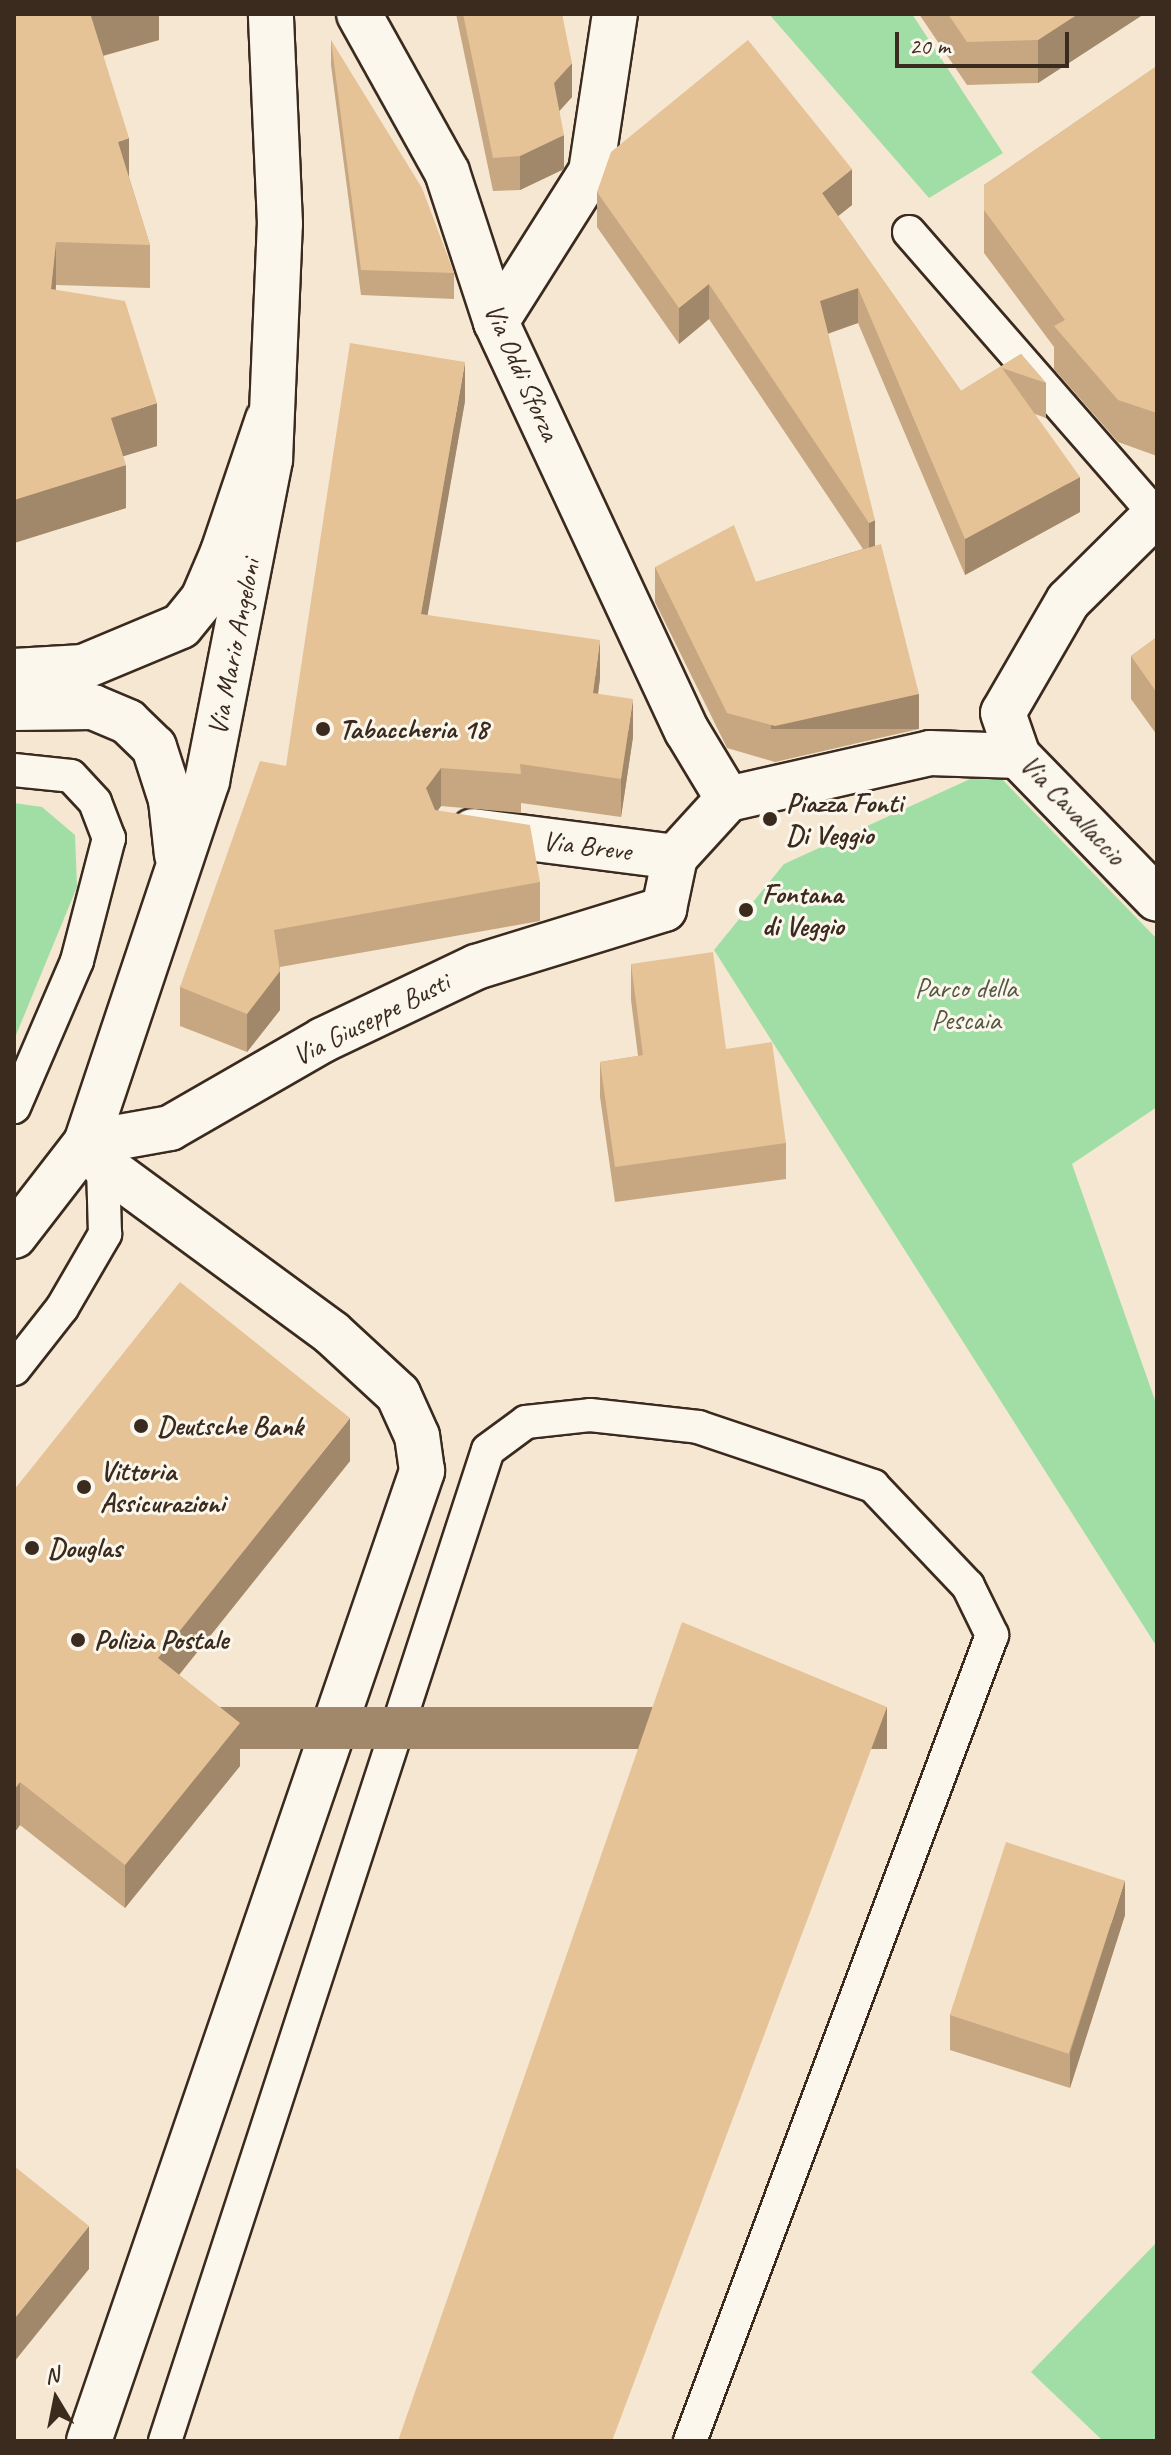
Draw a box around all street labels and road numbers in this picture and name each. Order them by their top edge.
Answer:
street label: Via Oddi Sforza [477,298,567,446]
street label: Via Mario Angeloni [200,556,268,738]
street label: Via Cavallaccio [1014,748,1132,872]
street label: Via Breve [541,824,633,868]
street label: Via Giuseppe Busti [287,965,455,1073]

